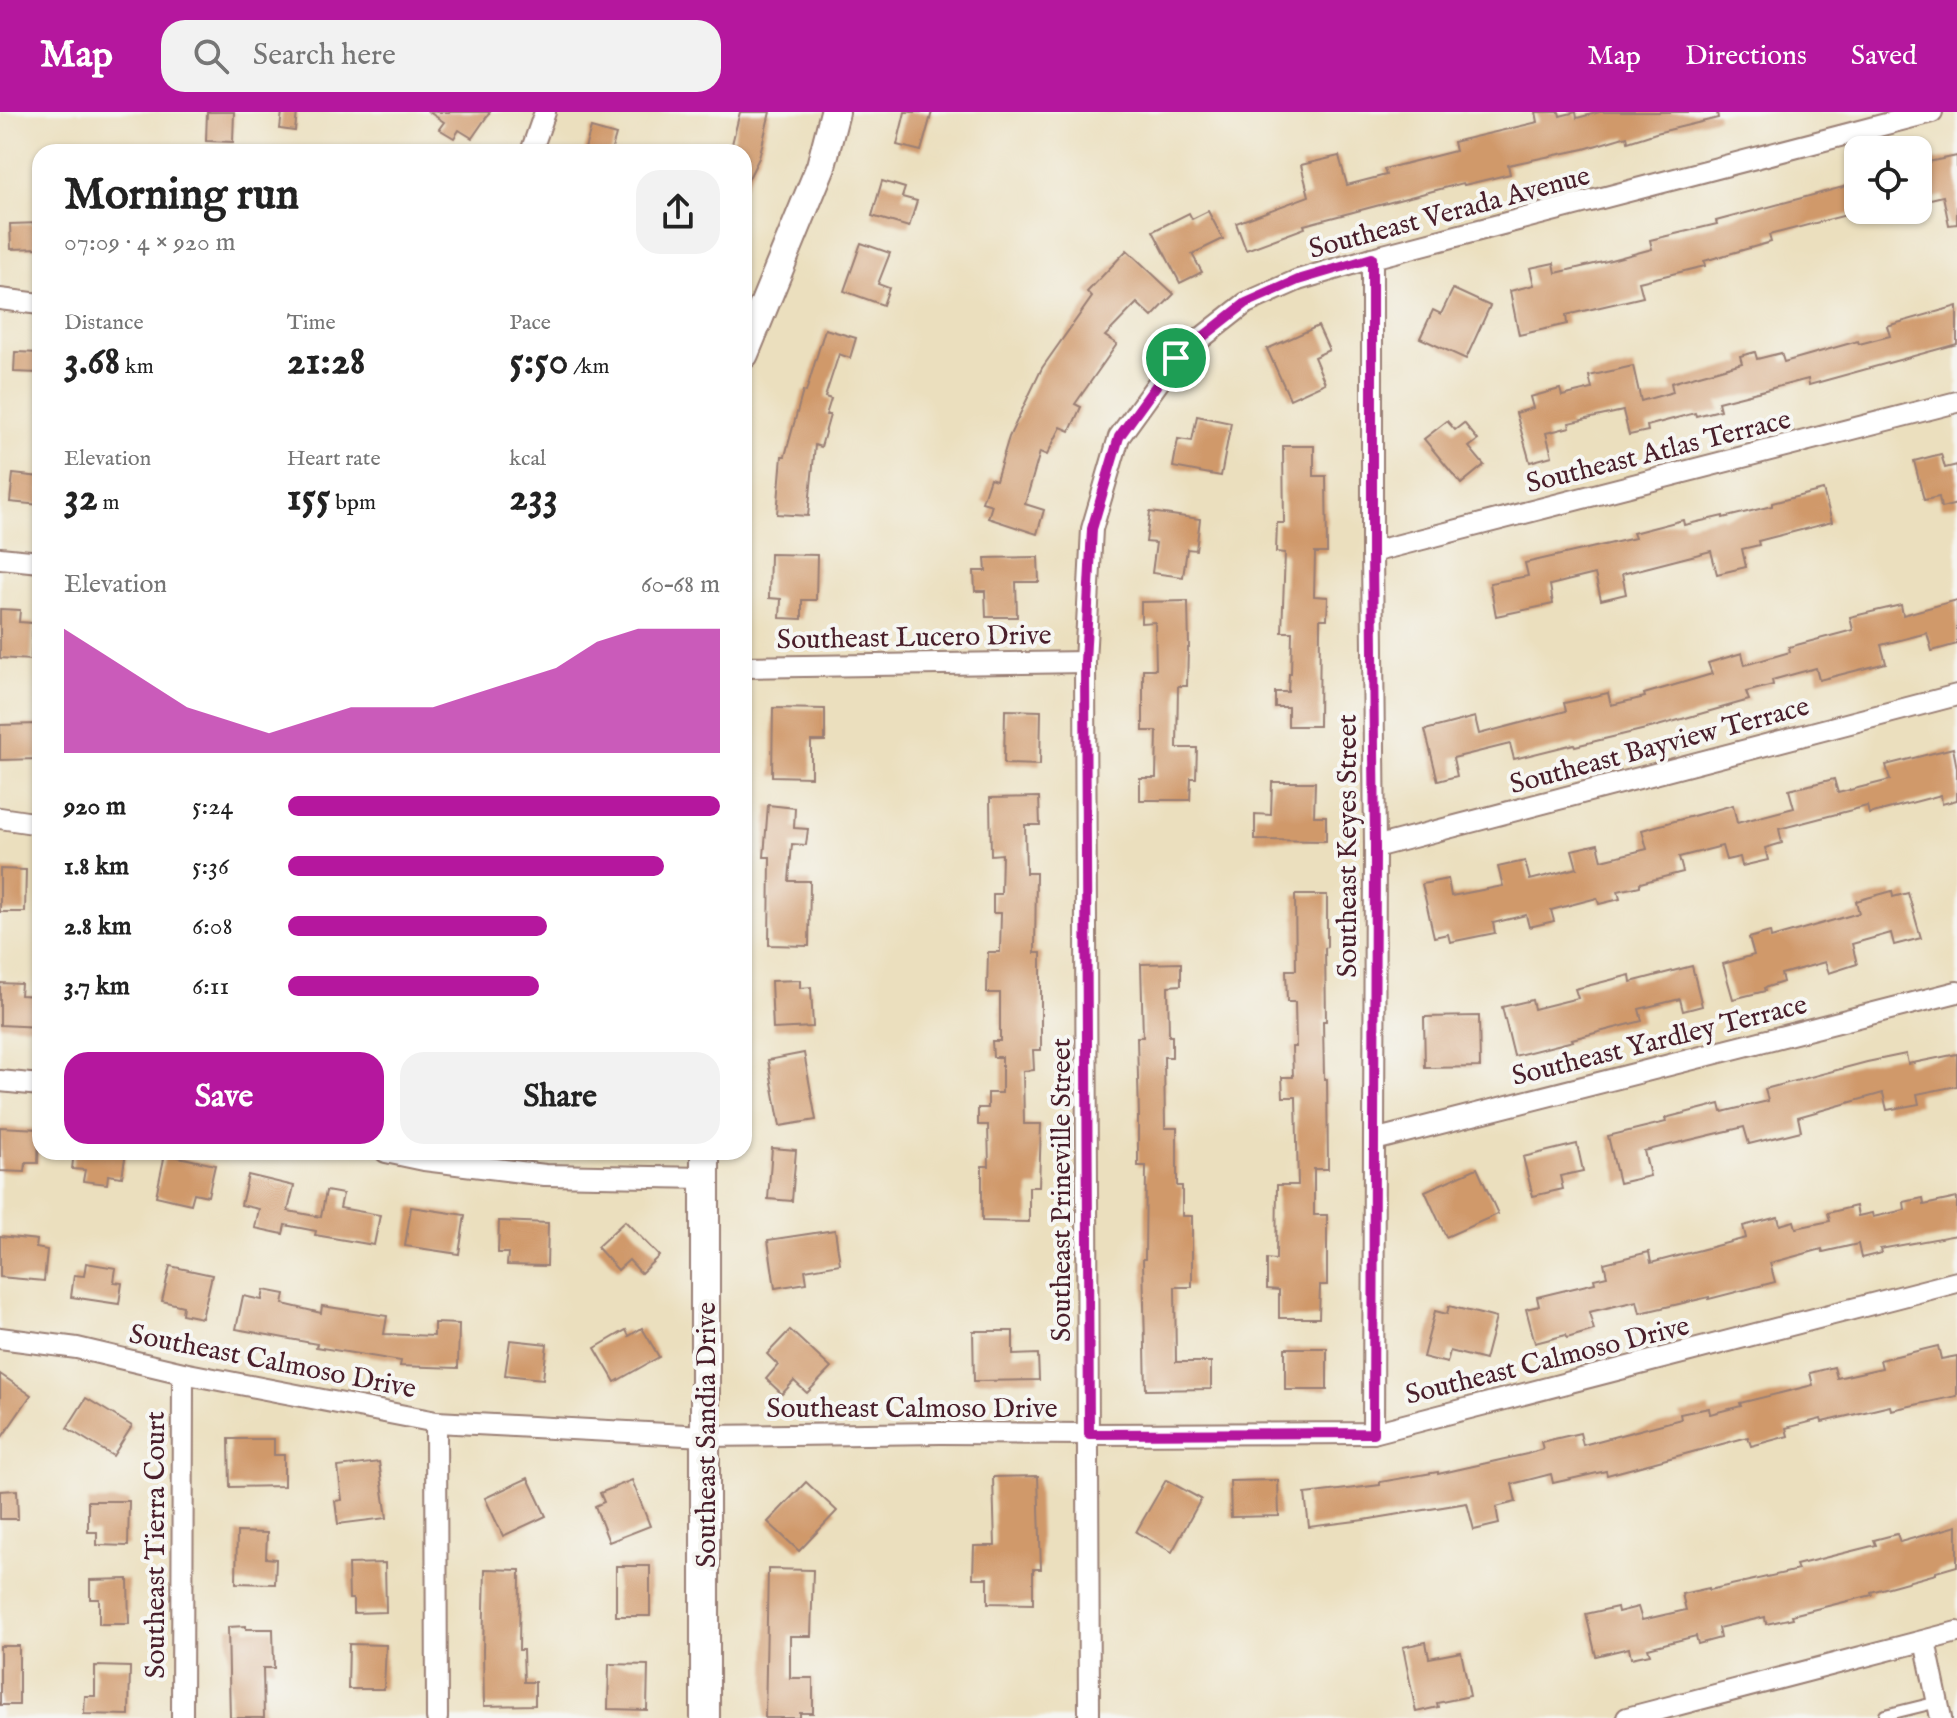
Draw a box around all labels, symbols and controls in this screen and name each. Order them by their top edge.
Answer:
search box [161,20,721,92]
text: Map [40,32,113,80]
icon: search [189,34,233,78]
text: Search here [253,37,396,75]
text: Map [1587,39,1641,74]
text: Directions [1685,39,1807,74]
text: Saved [1851,39,1917,74]
map controls [1844,136,1932,224]
button: locate [1844,136,1932,224]
street label: Southeast Verada Avenue [1305,159,1594,268]
text: Morning run [64,168,299,224]
button: share [636,170,720,254]
text: 07:09 · 4 × 920 m [64,226,236,259]
text: Distance [64,309,144,337]
text: Time [287,309,336,337]
text: Pace [509,309,551,337]
pin [1142,324,1210,392]
icon: arrive [1154,336,1198,380]
text: 3.68 [64,337,120,388]
text: 21:28 [287,337,365,388]
text: 5:50 [509,337,568,388]
text: km [120,353,154,381]
text: /km [568,353,609,381]
street label: Southeast Atlas Terrace [1523,403,1795,502]
text: Elevation [64,445,151,473]
text: Heart rate [287,445,381,473]
text: kcal [509,445,546,473]
text: 32 [64,473,98,524]
text: 155 [287,473,331,524]
text: 233 [509,473,558,524]
text: m [98,489,120,517]
text: bpm [331,489,376,517]
text: Elevation [64,568,167,601]
text: 60–68 m [641,568,720,601]
street label: Southeast Lucero Drive [776,619,1052,658]
street label: Southeast Bayview Terrace [1506,690,1813,803]
street label: Southeast Keyes Street [1331,714,1366,978]
text: 920 m [64,790,126,823]
text: 5:24 [192,790,233,823]
text: 1.8 km [64,850,129,883]
text: 5:36 [192,850,229,883]
text: 2.8 km [64,910,132,943]
text: 6:08 [192,910,233,943]
text: 3.7 km [64,970,130,1003]
text: 6:11 [192,970,229,1003]
street label: Southeast Yardley Terrace [1508,988,1811,1095]
street label: Southeast Prineville Street [1045,1038,1080,1342]
button: Save [64,1052,384,1144]
button: Share [400,1052,720,1144]
street label: Southeast Sandia Drive [690,1302,725,1568]
street label: Southeast Calmoso Drive [1402,1309,1693,1414]
street label: Southeast Calmoso Drive [126,1317,419,1407]
street label: Southeast Calmoso Drive [766,1392,1058,1427]
street label: Southeast Tierra Court [139,1411,174,1679]

